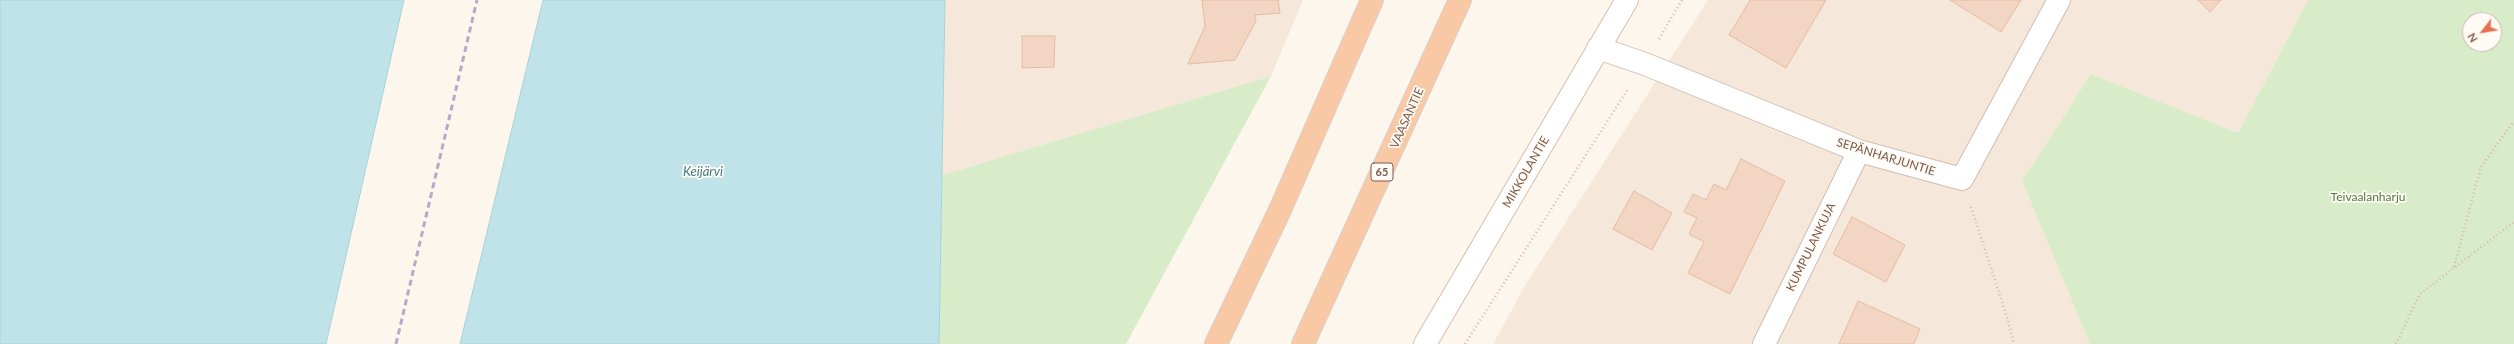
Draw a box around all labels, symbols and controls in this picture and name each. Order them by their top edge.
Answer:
north arrow [2462,12,2502,52]
text: N [2464,31,2480,45]
street label: VAASANTIE [1387,86,1427,150]
street label: MIKKOLANTIE [1500,134,1552,210]
street label: SEPÄNHARJUNTIE [1835,135,1937,179]
road number: 65 [1371,163,1393,181]
water label: Keijärvi [683,164,723,180]
park label: Teivaalanharju [2331,190,2405,204]
street label: KUMPULANKUJA [1783,200,1839,294]

